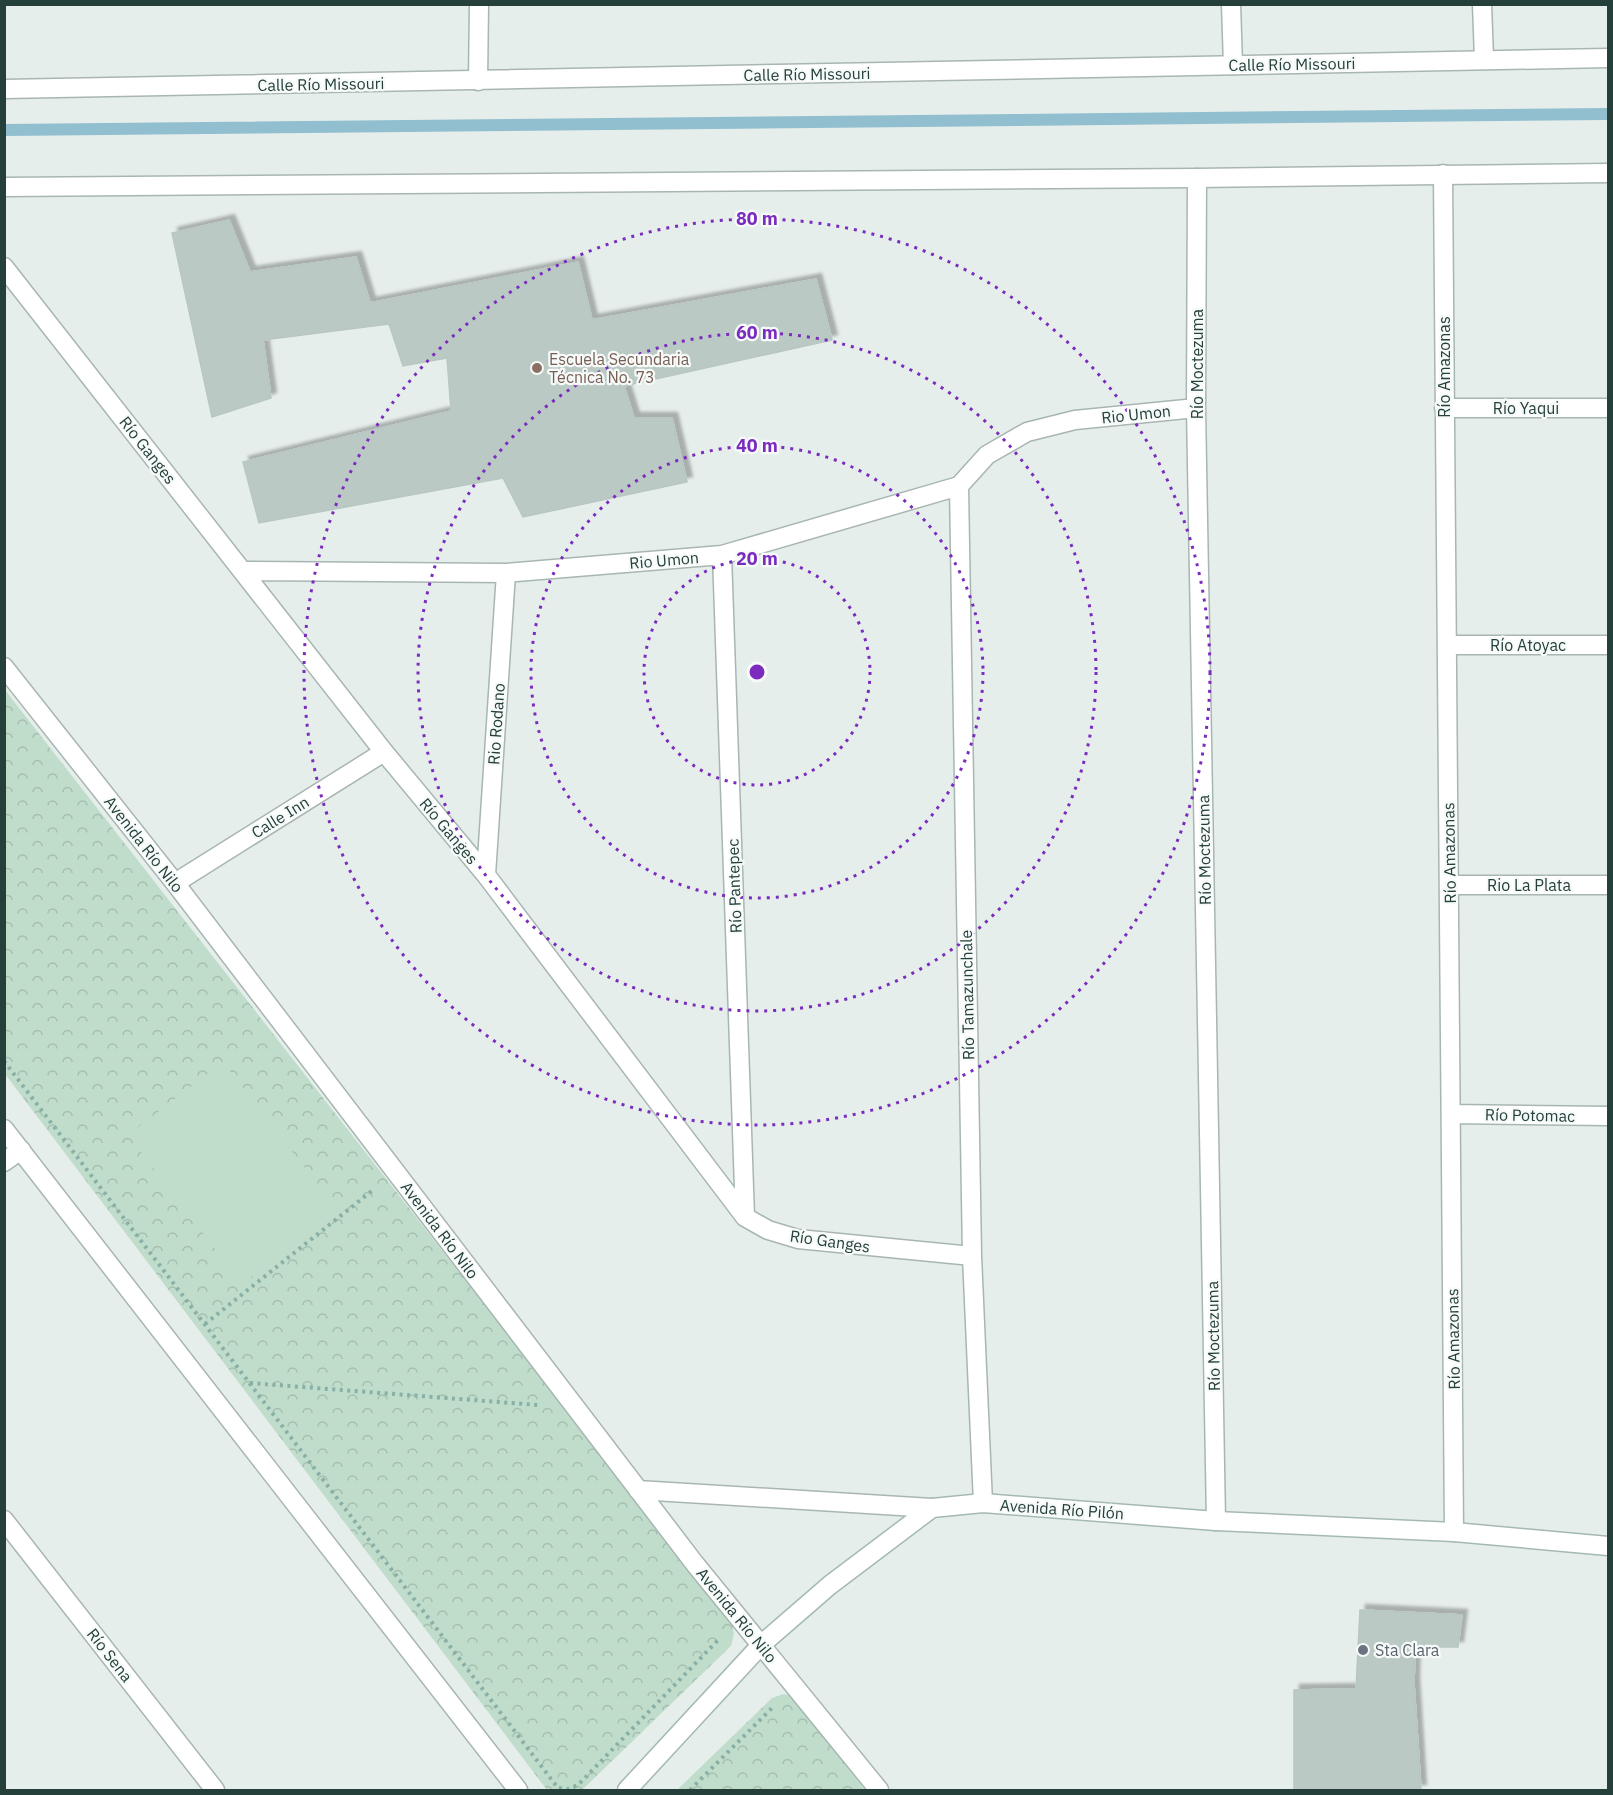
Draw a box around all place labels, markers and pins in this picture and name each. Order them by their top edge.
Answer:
place label: Escuela Secundaria Técnica No. 73 [549,349,690,387]
marker: Escuela Secundaria Técnica No. 73 [530,361,544,375]
centre of rings [747,662,767,682]
place label: Sta Clara [1375,1640,1440,1660]
marker: Sta Clara [1356,1643,1370,1657]

